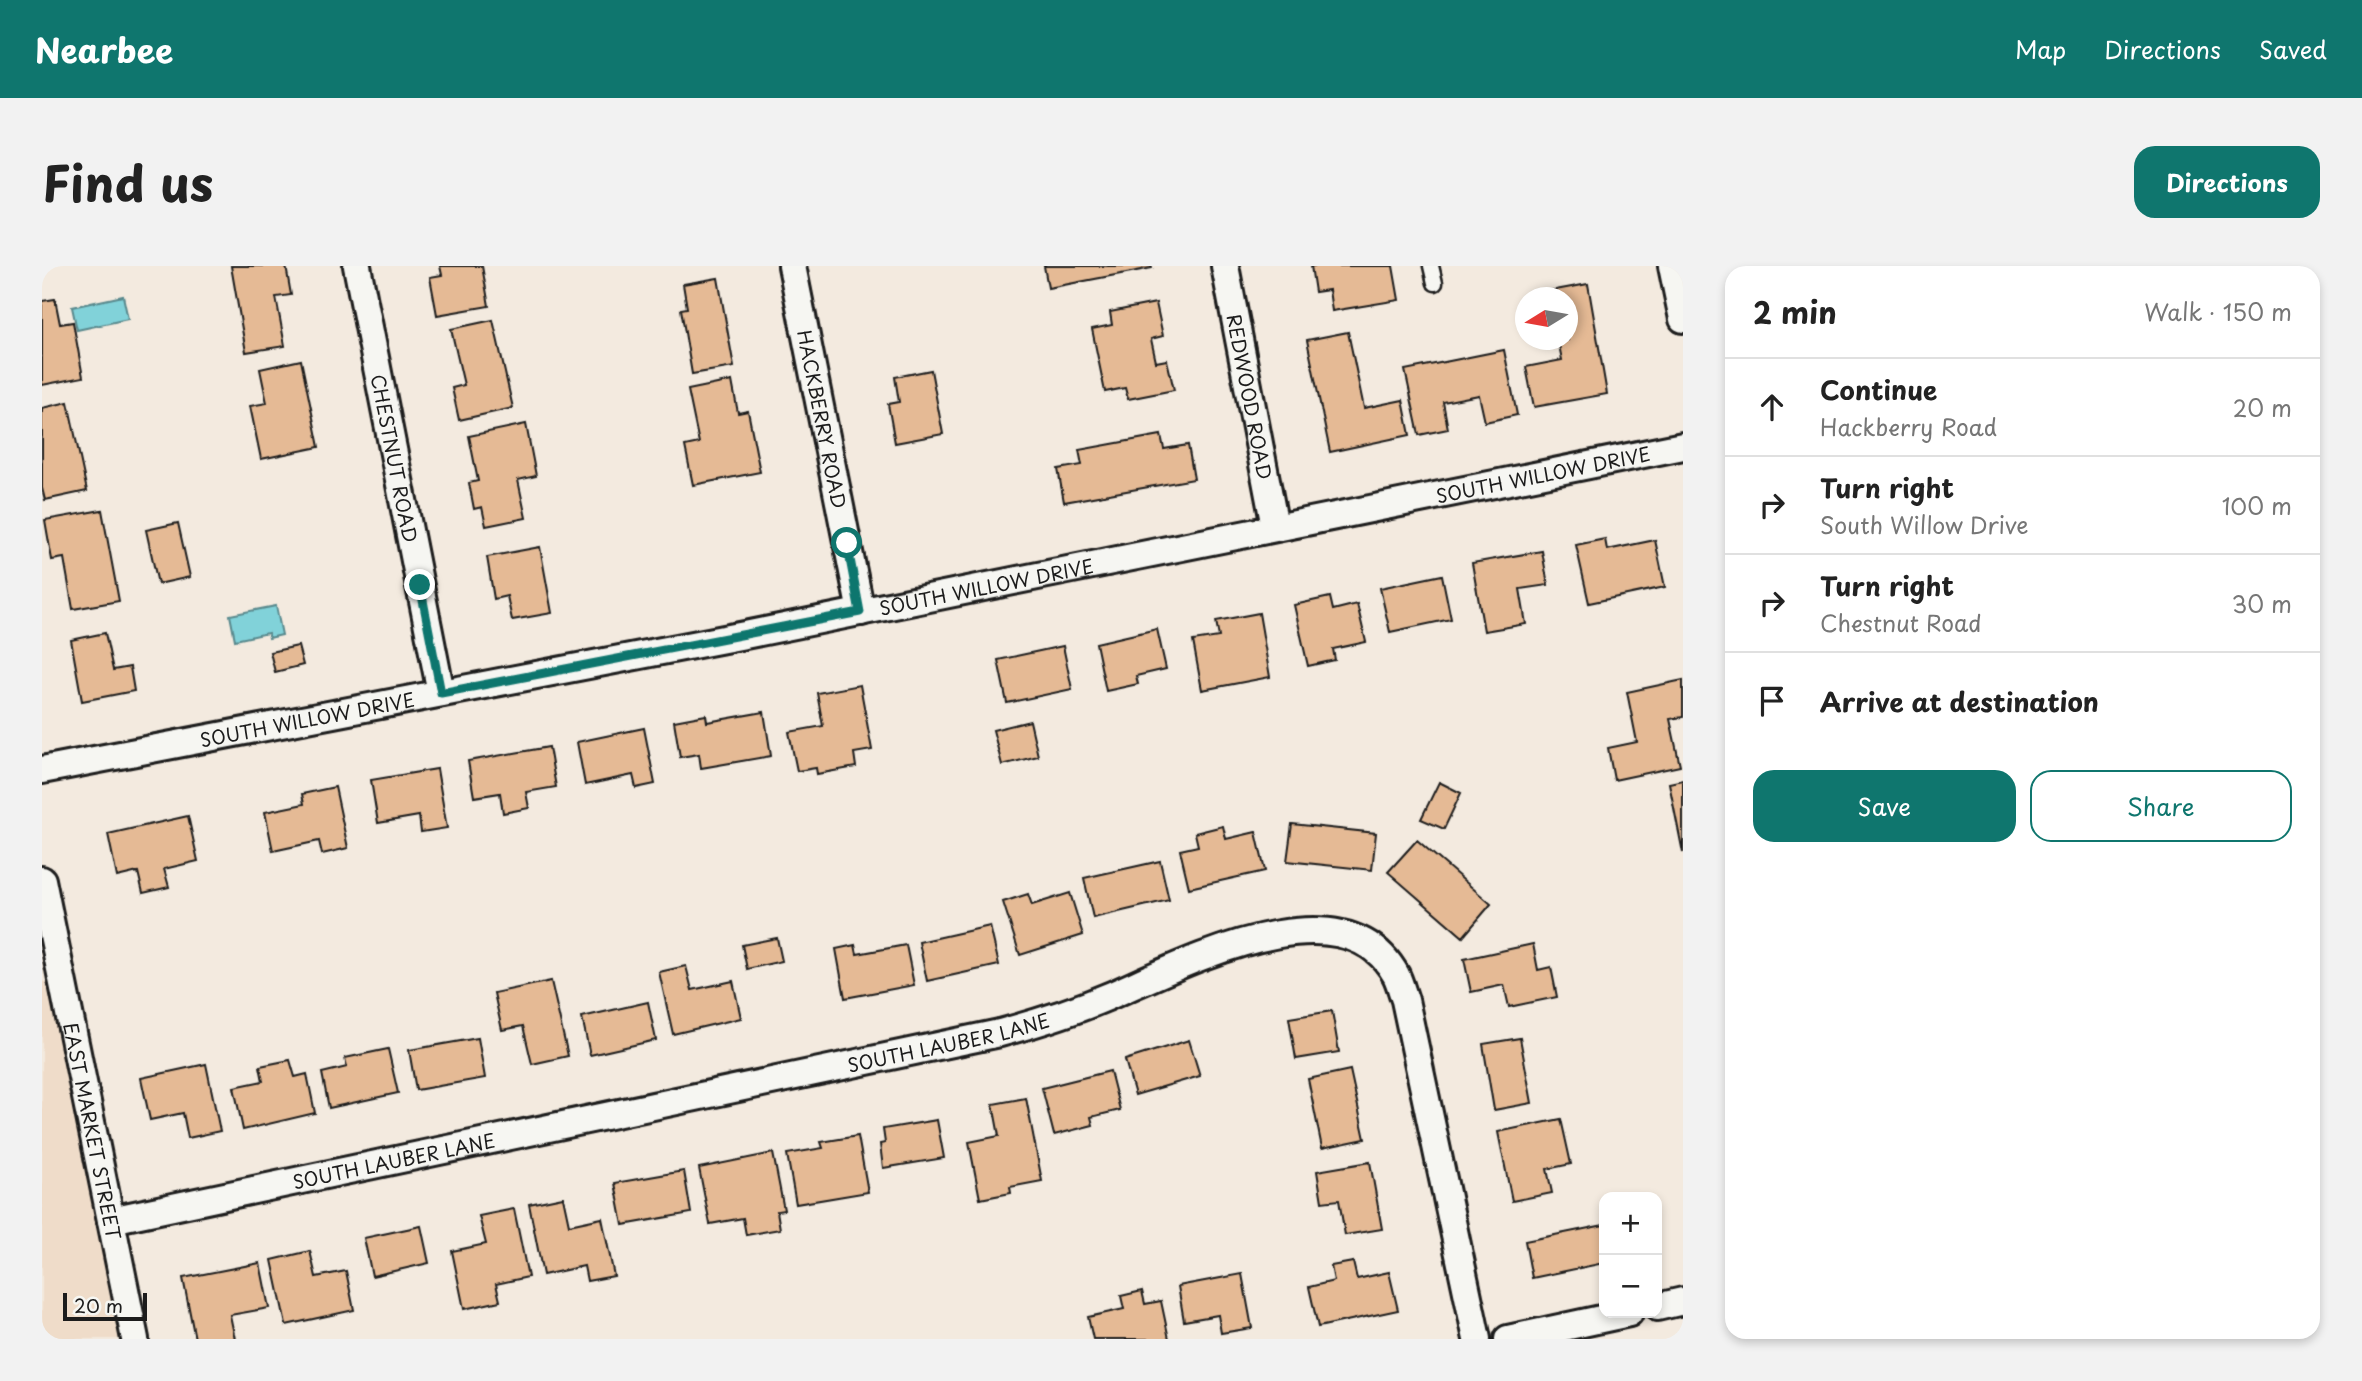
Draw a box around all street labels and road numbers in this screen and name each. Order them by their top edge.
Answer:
street label: REDWOOD ROAD [1220,312,1280,482]
street label: HACKBERRY ROAD [791,327,854,511]
street label: CHESTNUT ROAD [365,372,425,545]
street label: SOUTH WILLOW DRIVE [1433,439,1653,509]
street label: SOUTH WILLOW DRIVE [877,551,1096,622]
street label: SOUTH WILLOW DRIVE [197,685,417,753]
street label: SOUTH LAUBER LANE [845,1005,1053,1079]
street label: EAST MARKET STREET [57,1020,128,1242]
street label: SOUTH LAUBER LANE [290,1126,498,1195]

